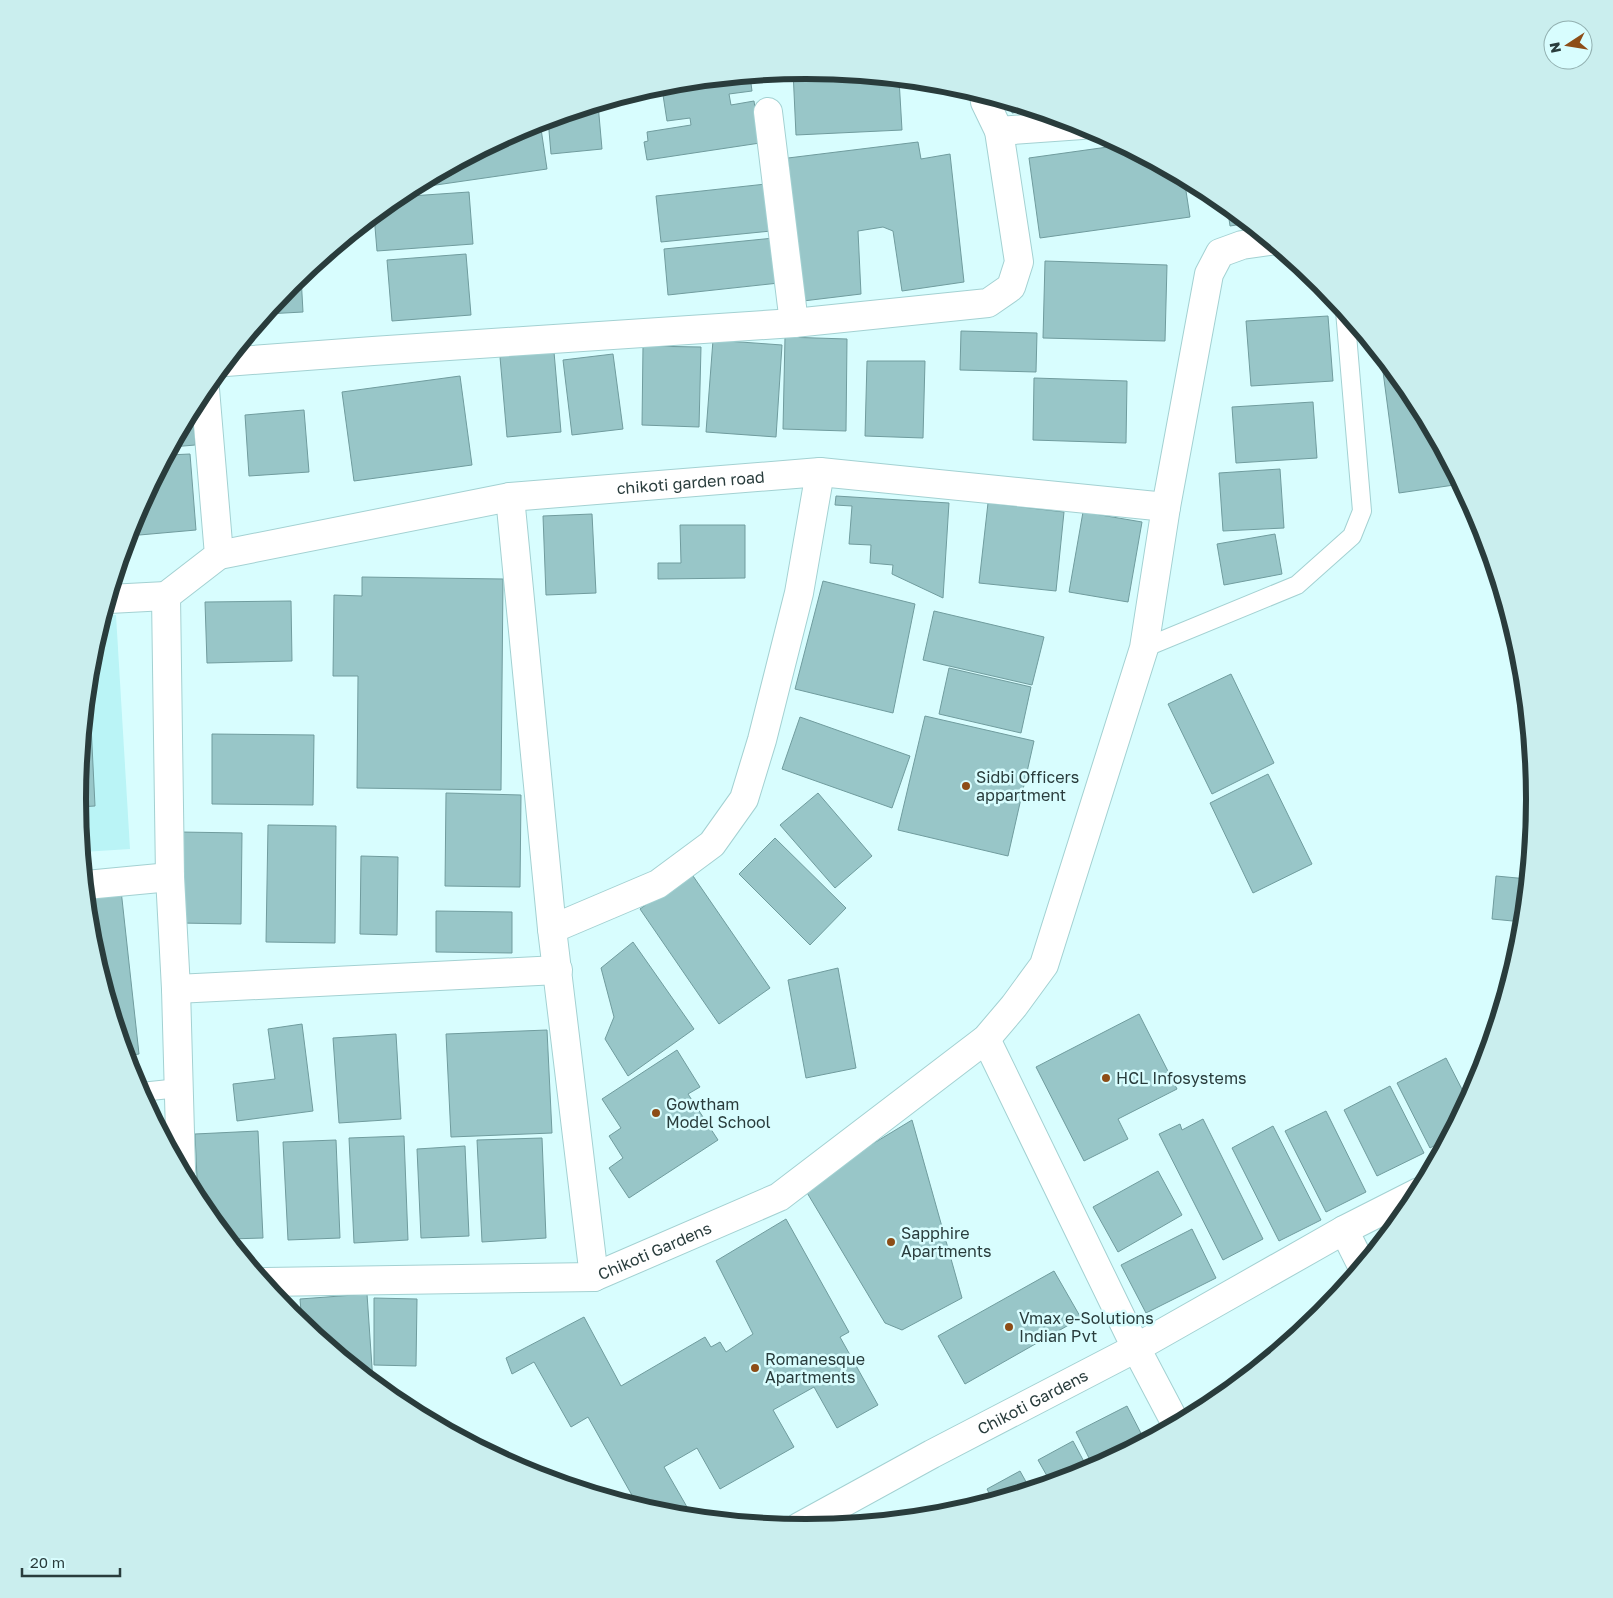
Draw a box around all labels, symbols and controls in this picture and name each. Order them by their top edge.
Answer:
north arrow [1543,20,1593,70]
text: N [1545,41,1564,55]
street label: chikoti garden road [616,466,766,498]
place label: Sidbi Officers appartment [976,767,1079,805]
marker: Sidbi Officers appartment [960,780,972,792]
place label: HCL Infosystems [1116,1068,1247,1088]
marker: HCL Infosystems [1100,1072,1112,1084]
place label: Gowtham Model School [666,1094,771,1132]
marker: Gowtham Model School [650,1107,662,1119]
street label: Chikoti Gardens [595,1217,714,1284]
place label: Sapphire Apartments [901,1223,992,1261]
marker: Sapphire Apartments [885,1236,897,1248]
place label: Vmax e-Solutions Indian Pvt [1019,1308,1154,1346]
marker: Vmax e-Solutions Indian Pvt [1003,1321,1015,1333]
place label: Romanesque Apartments [765,1349,865,1387]
marker: Romanesque Apartments [749,1362,761,1374]
street label: Chikoti Gardens [974,1365,1091,1439]
scale bar [22,1546,120,1578]
text: 20 m [30,1553,65,1571]

